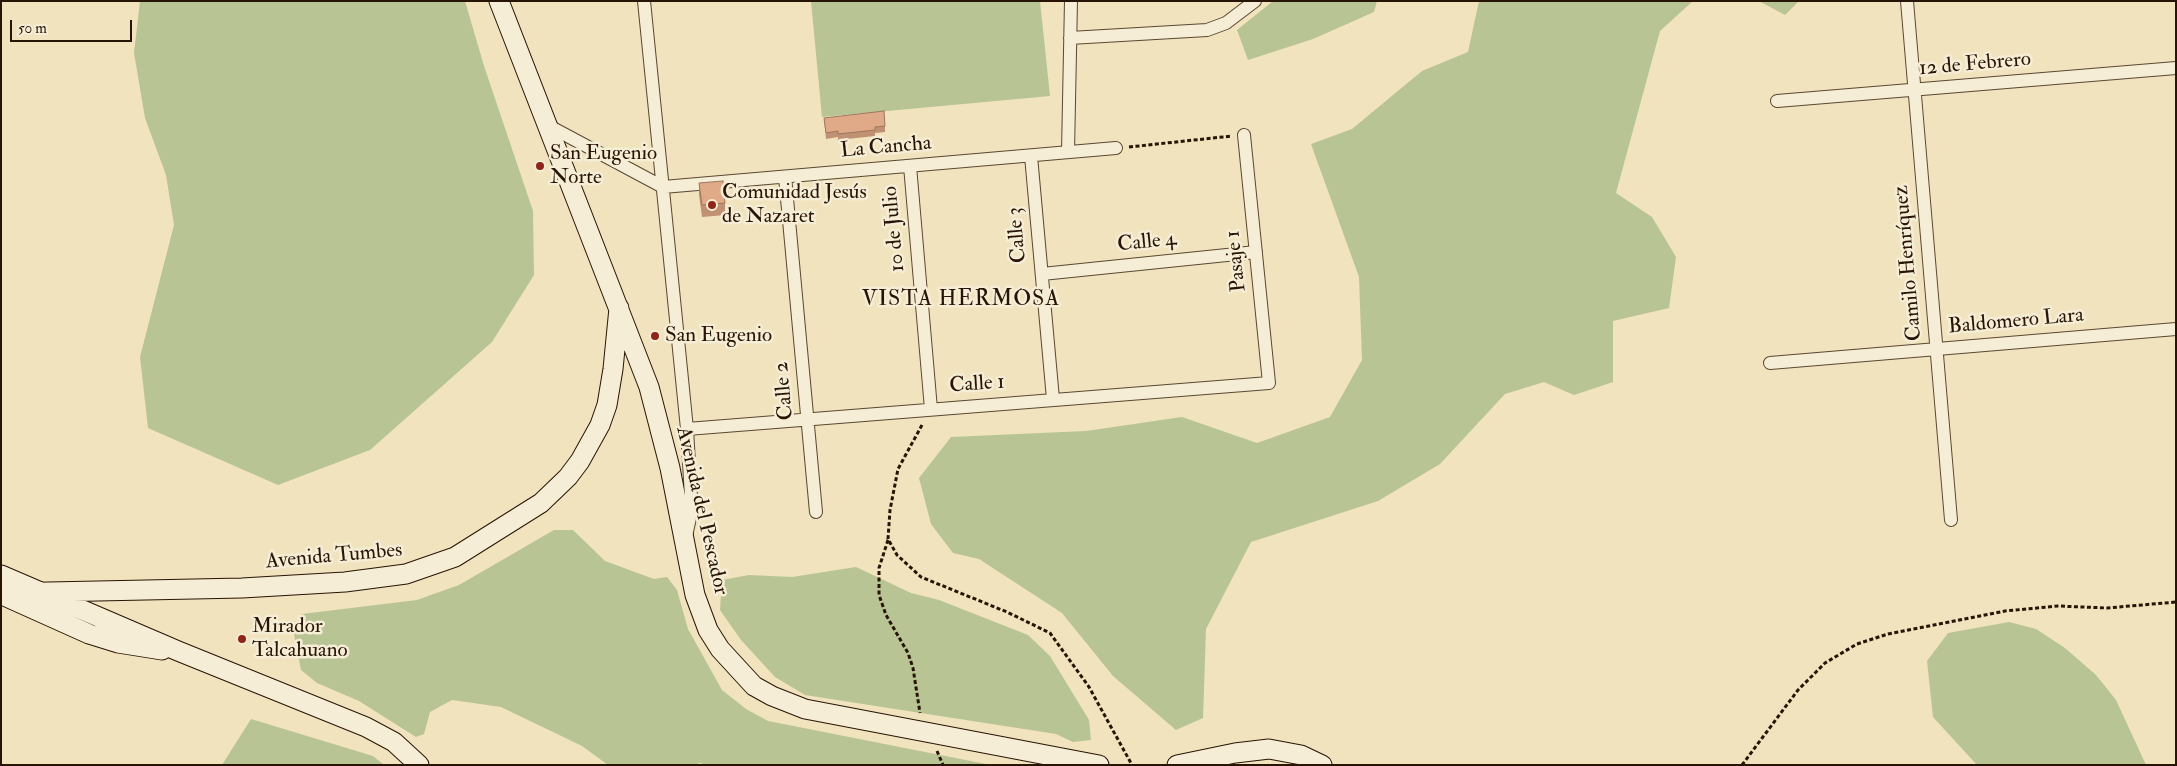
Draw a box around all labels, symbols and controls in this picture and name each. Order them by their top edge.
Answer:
scale bar [12,10,135,42]
text: 50 m [18,19,47,38]
street label: 12 de Febrero [1918,48,2032,82]
street label: La Cancha [840,131,932,165]
place label: San Eugenio Norte [550,141,657,191]
marker: San Eugenio Norte [534,160,546,172]
place label: Comunidad Jesús de Nazaret [722,180,867,230]
street label: Camilo Henríquez [1890,184,1928,342]
street label: 10 de Julio [879,185,911,273]
marker: Comunidad Jesús de Nazaret [706,199,718,211]
street label: Calle 3 [1003,206,1033,264]
street label: Calle 4 [1116,227,1178,259]
street label: Pasaje 1 [1221,229,1253,293]
district label: VISTA HERMOSA [860,287,1062,313]
street label: Baldomero Lara [1947,304,2085,340]
place label: San Eugenio [665,323,772,349]
marker: San Eugenio [649,330,661,342]
street label: Calle 2 [770,361,800,421]
street label: Calle 1 [949,371,1005,399]
street label: Avenida del Pescador [669,424,733,598]
street label: Avenida Tumbes [265,538,403,576]
place label: Mirador Talcahuano [252,614,348,664]
marker: Mirador Talcahuano [236,633,248,645]

